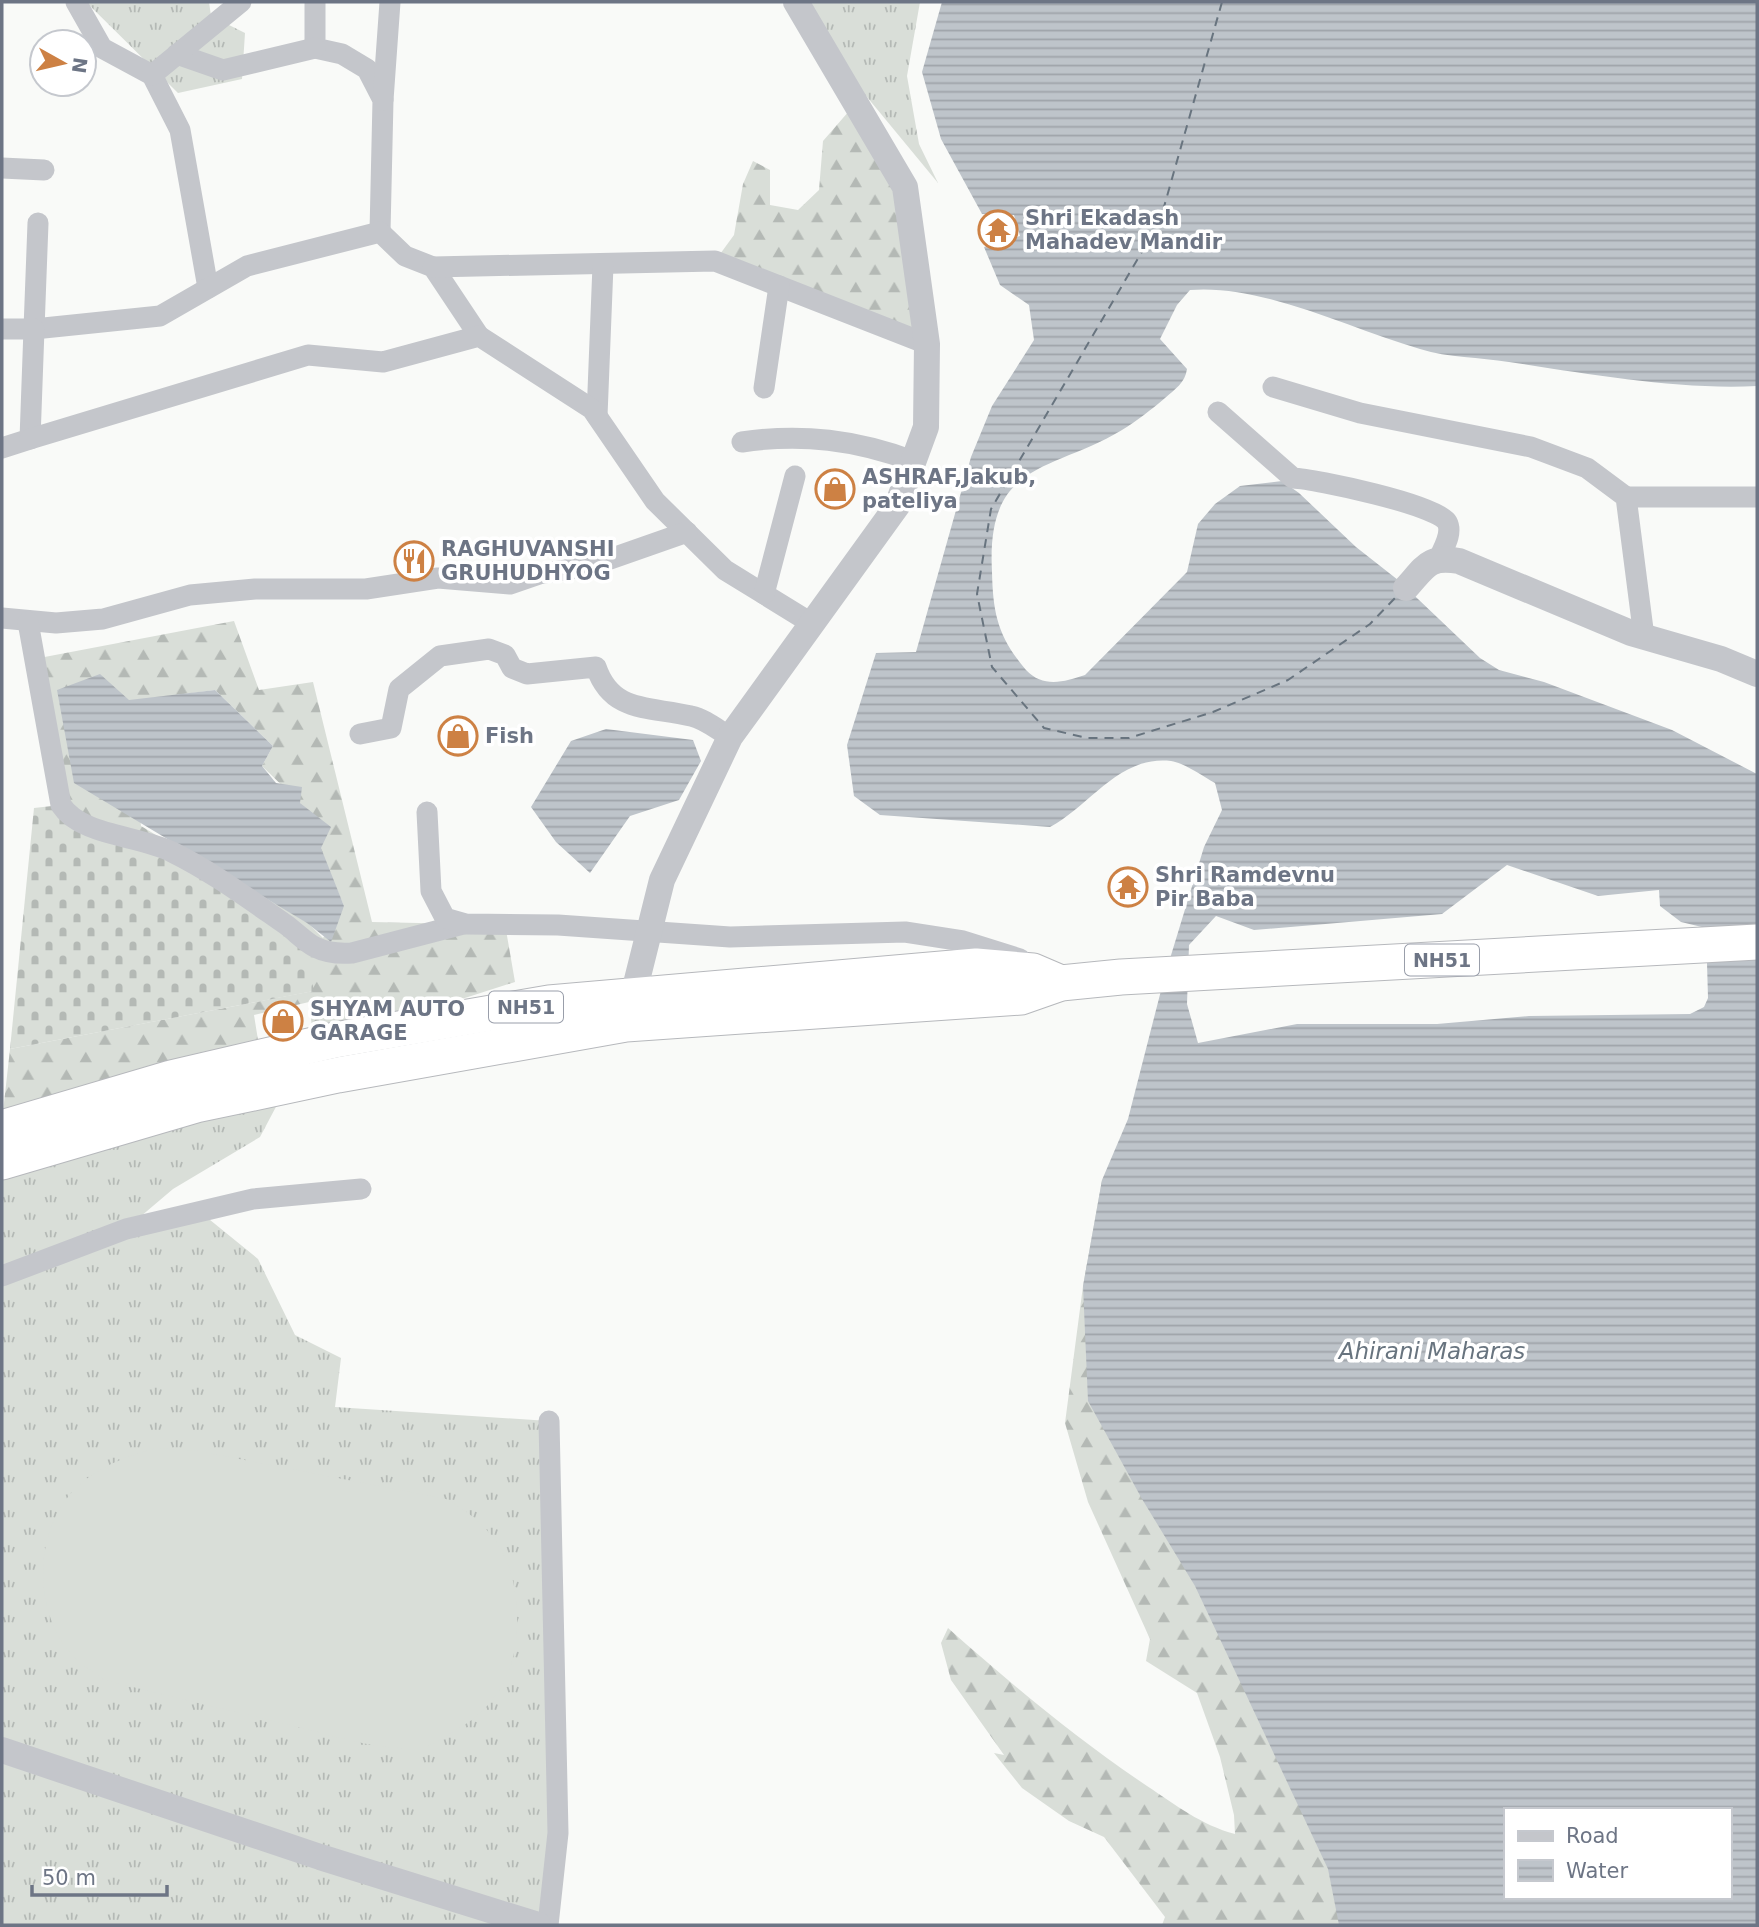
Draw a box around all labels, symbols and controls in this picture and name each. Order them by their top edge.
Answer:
north arrow [28,28,98,98]
text: N [68,56,92,75]
place label: Shri Ekadash Mahadev Mandir [1025,206,1223,254]
temple icon: Shri Ekadash Mahadev Mandir [977,209,1019,251]
place label: ASHRAF,Jakub, pateliya [862,465,1036,513]
shop icon: ASHRAF,Jakub, pateliya [814,468,856,510]
place label: RAGHUVANSHI GRUHUDHYOG [441,537,614,585]
restaurant icon: RAGHUVANSHI GRUHUDHYOG [393,540,435,582]
shop icon: Fish [437,715,479,757]
place label: Fish [485,724,534,748]
place label: Shri Ramdevnu Pir Baba [1155,863,1335,911]
temple icon: Shri Ramdevnu Pir Baba [1107,866,1149,908]
road number: NH51 [1405,944,1479,976]
road number: NH51 [489,992,563,1023]
place label: SHYAM AUTO GARAGE [310,997,465,1045]
shop icon: SHYAM AUTO GARAGE [262,1000,304,1042]
water label: Ahirani Maharas [1337,1338,1525,1364]
legend [1504,1808,1731,1899]
text: Road [1566,1824,1619,1848]
scale bar [32,1854,166,1898]
text: Water [1566,1859,1628,1883]
text: 50 m [42,1866,96,1890]

